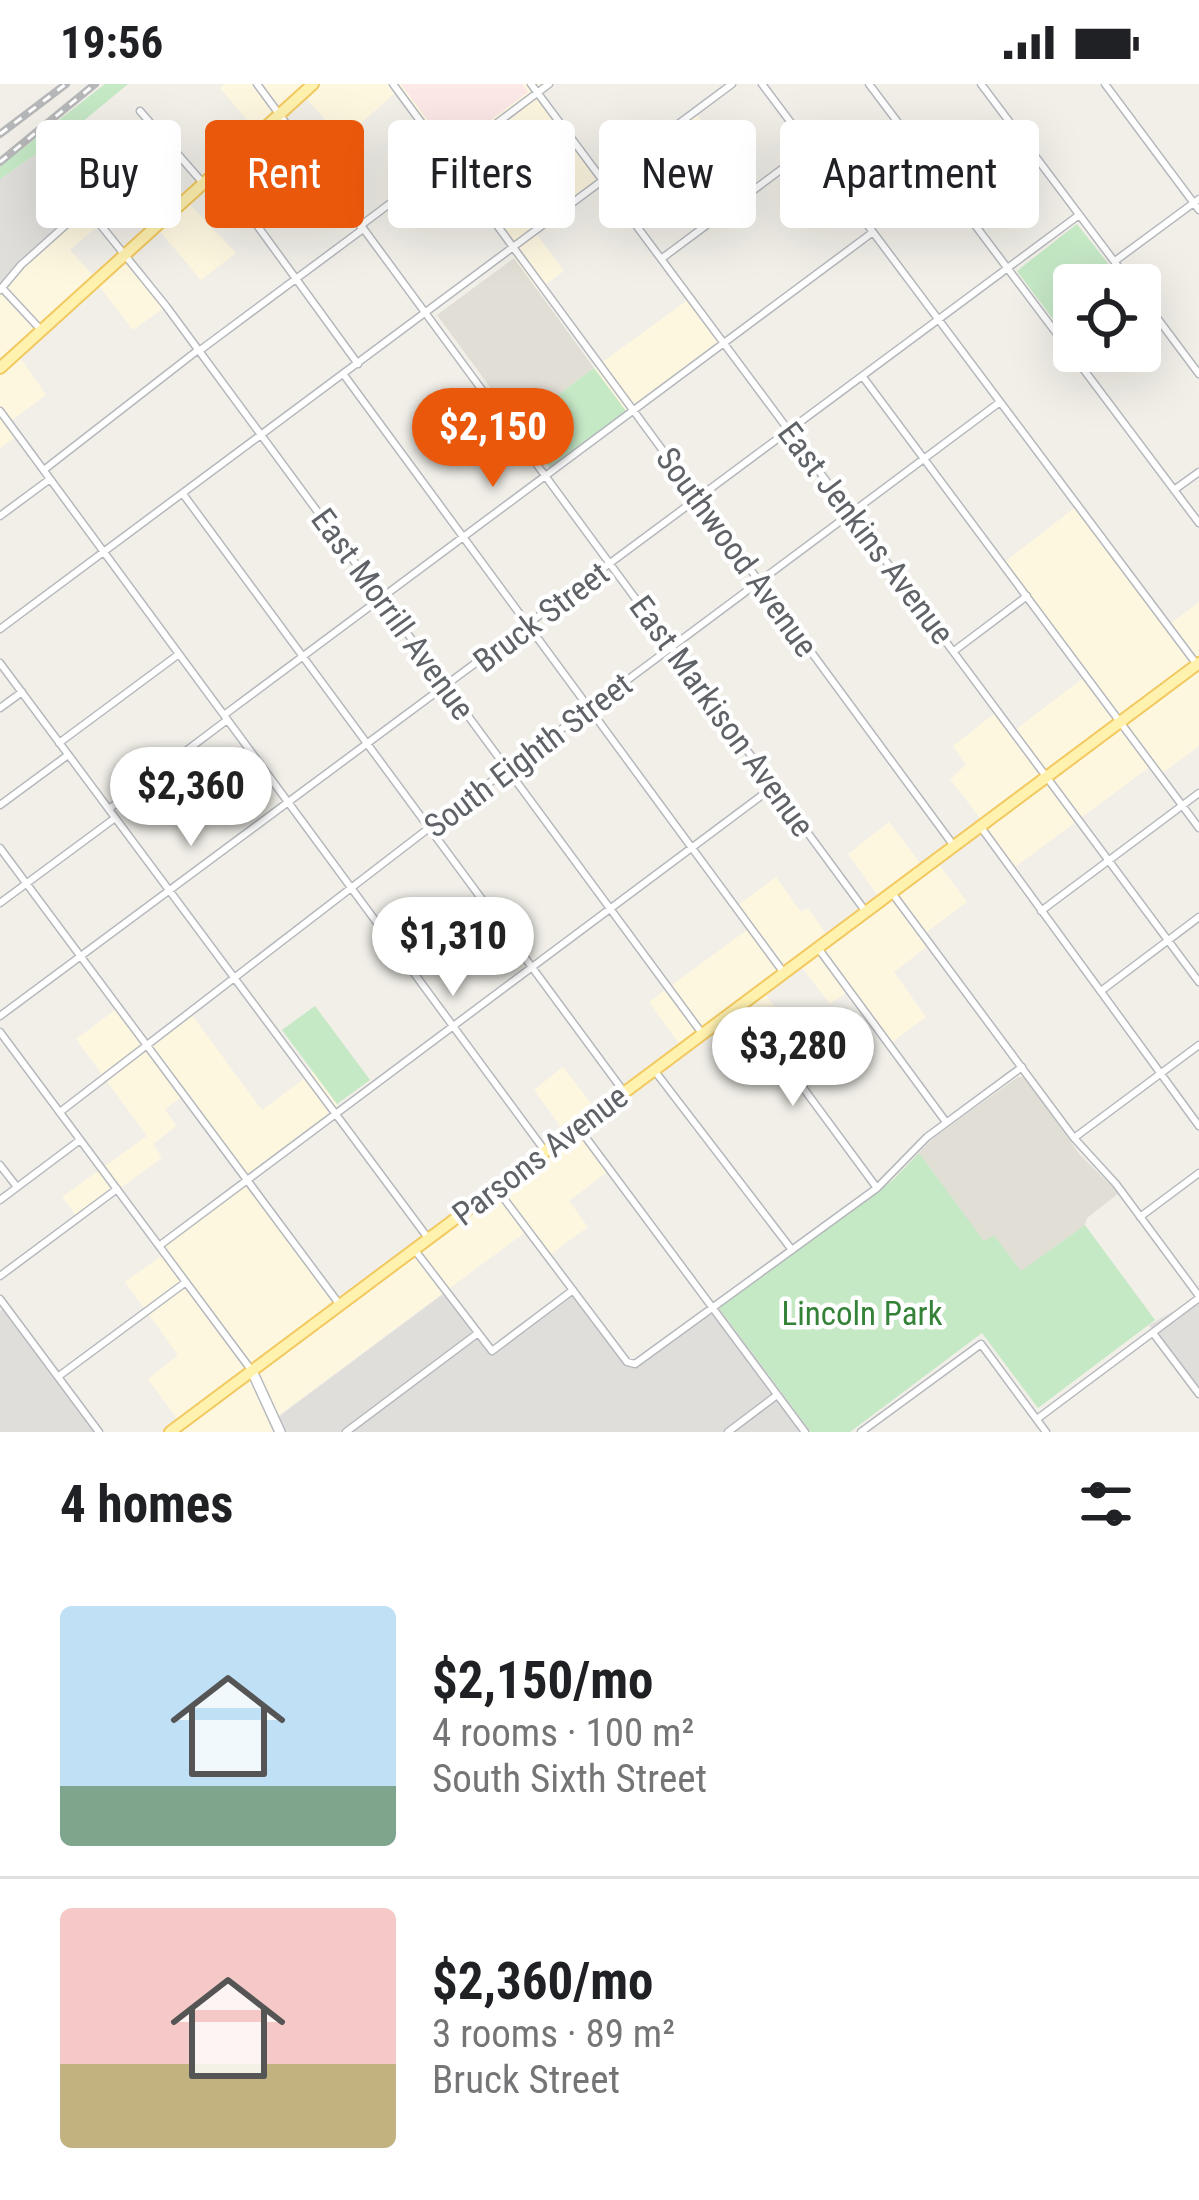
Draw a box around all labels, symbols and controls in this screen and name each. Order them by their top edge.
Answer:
text: 19:56 [60,16,163,69]
chip: Buy [36,120,181,228]
chip: Rent [205,120,364,228]
chip: Filters [388,120,575,228]
chip: New [599,120,756,228]
chip: Apartment [780,120,1039,228]
map controls [1053,264,1161,372]
button: locate [1053,264,1161,372]
pin: $2,150 [395,388,591,490]
text: $2,150 [439,404,547,450]
street label: East Jenkins Avenue [770,414,962,652]
street label: Southwood Avenue [648,440,826,664]
street label: East Morrill Avenue [303,501,483,727]
street label: Bruck Street [466,554,616,680]
street label: East Markison Avenue [622,588,822,844]
street label: South Eighth Street [417,664,639,846]
pin: $2,360 [93,747,289,849]
text: $2,360 [137,763,245,809]
pin: $1,310 [355,897,551,999]
text: $1,310 [399,913,507,959]
pin: $3,280 [695,1007,891,1109]
text: $3,280 [739,1023,847,1069]
street label: Parsons Avenue [445,1076,635,1234]
park label: Lincoln Park [781,1294,943,1333]
icon: filters [1073,1471,1139,1537]
text: 4 homes [60,1475,233,1534]
text: $2,150/mo [432,1651,653,1710]
icon: home [156,1654,300,1798]
text: 4 rooms · 100 m² [432,1710,694,1756]
text: South Sixth Street [432,1756,707,1802]
text: $2,360/mo [432,1952,653,2011]
icon: home [156,1956,300,2100]
text: 3 rooms · 89 m² [432,2011,675,2057]
text: Bruck Street [432,2057,620,2103]

